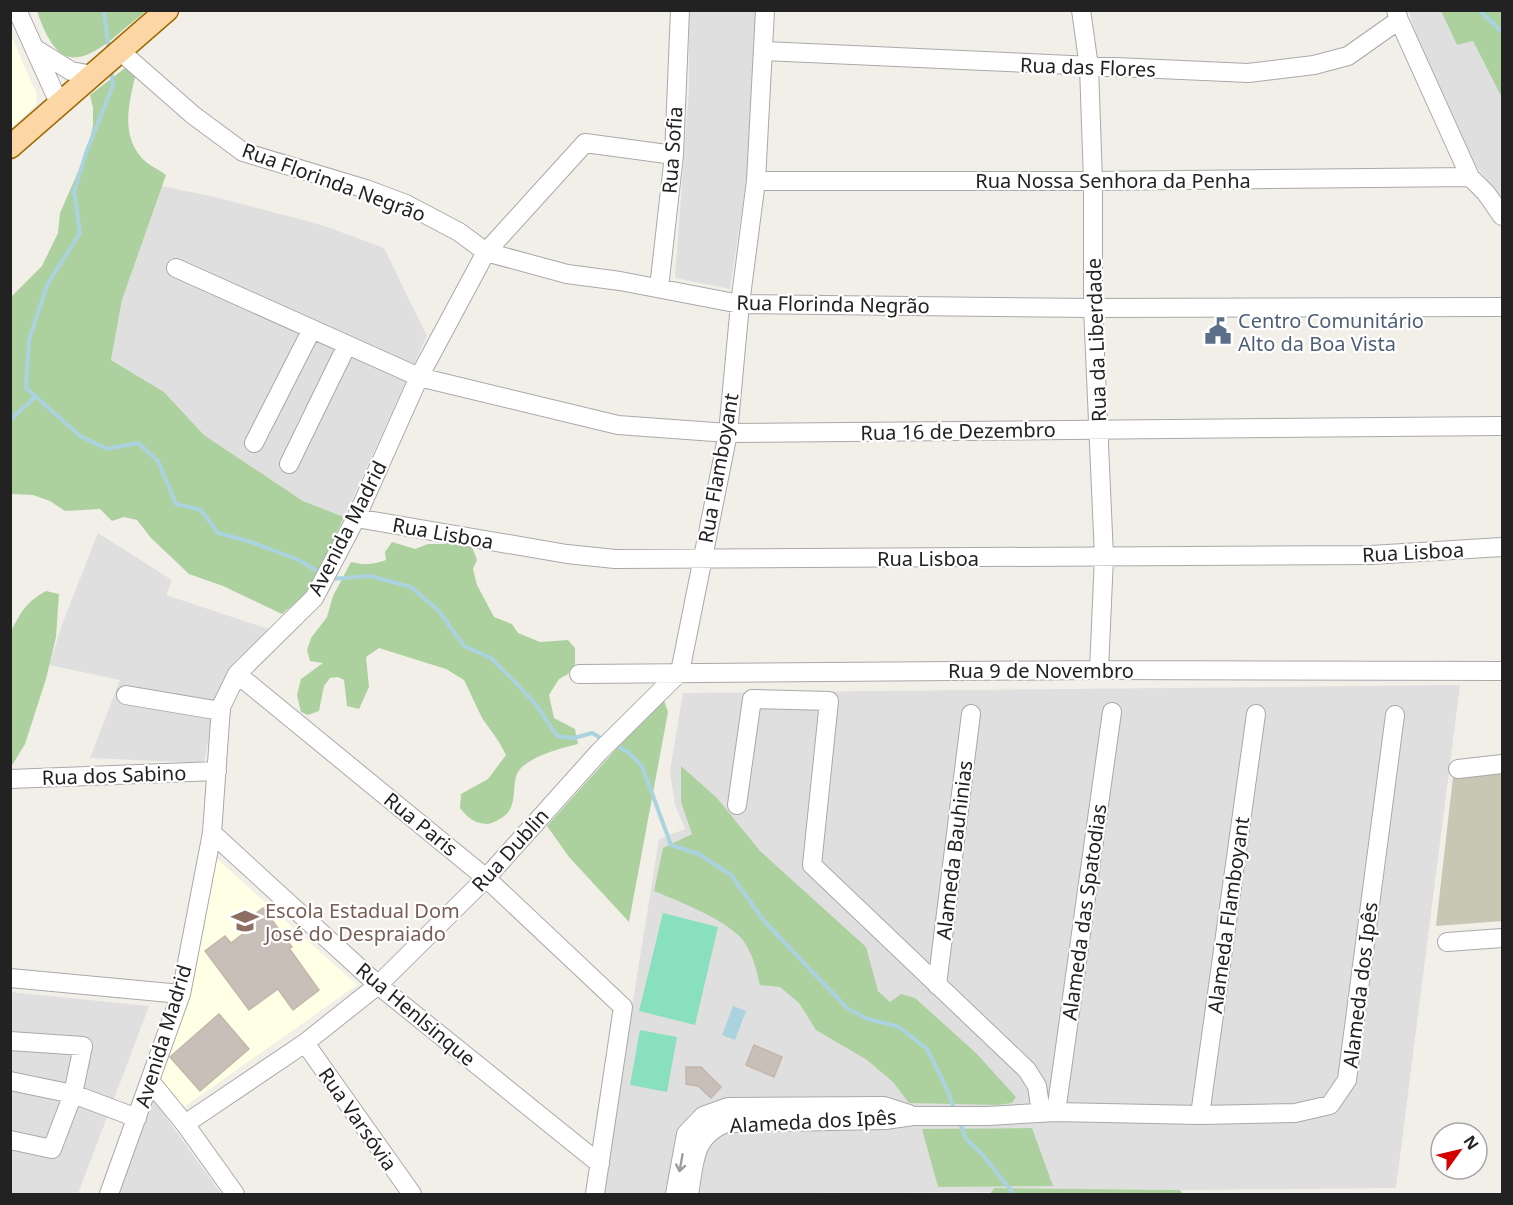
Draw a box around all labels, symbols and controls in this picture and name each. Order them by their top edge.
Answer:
street label: Rua das Flores [1020,51,1156,83]
street label: Rua Sofia [655,105,689,195]
street label: Rua Florinda Negrão [239,136,429,228]
street label: Rua Nossa Senhora da Penha [975,167,1251,194]
street label: Rua da Liberdade [1080,258,1112,422]
street label: Rua Florinda Negrão [736,289,930,319]
place label: Centro Comunitário Alto da Boa Vista [1238,307,1424,357]
public building icon: Centro Comunitário Alto da Boa Vista [1203,316,1233,346]
street label: Rua Flamboyant [692,391,744,545]
street label: Rua 16 de Dezembro [860,416,1056,446]
street label: Avenida Madrid [301,456,393,600]
street label: Rua Lisboa [390,511,496,555]
street label: Rua Lisboa [1361,536,1465,568]
street label: Rua Lisboa [877,545,979,572]
street label: Rua 9 de Novembro [948,657,1134,684]
street label: Rua dos Sabino [41,759,187,791]
street label: Alameda Bauhinias [930,759,978,941]
street label: Rua Paris [378,786,464,862]
street label: Alameda das Spatodias [1055,802,1113,1022]
street label: Rua Dublin [465,803,555,897]
street label: Alameda Flamboyant [1201,815,1255,1015]
place label: Escola Estadual Dom José do Despraiado [263,897,460,947]
street label: Alameda dos Ipês [1336,900,1384,1070]
school or university icon: Escola Estadual Dom José do Despraiado [230,906,260,936]
street label: Rua Henlsinque [351,956,481,1072]
street label: Avenida Madrid [128,961,198,1111]
street label: Rua Varsóvia [312,1062,404,1176]
street label: Alameda dos Ipês [729,1103,897,1139]
north arrow [1429,1121,1489,1181]
text: N [1459,1131,1484,1154]
one-way arrow [675,1153,686,1173]

